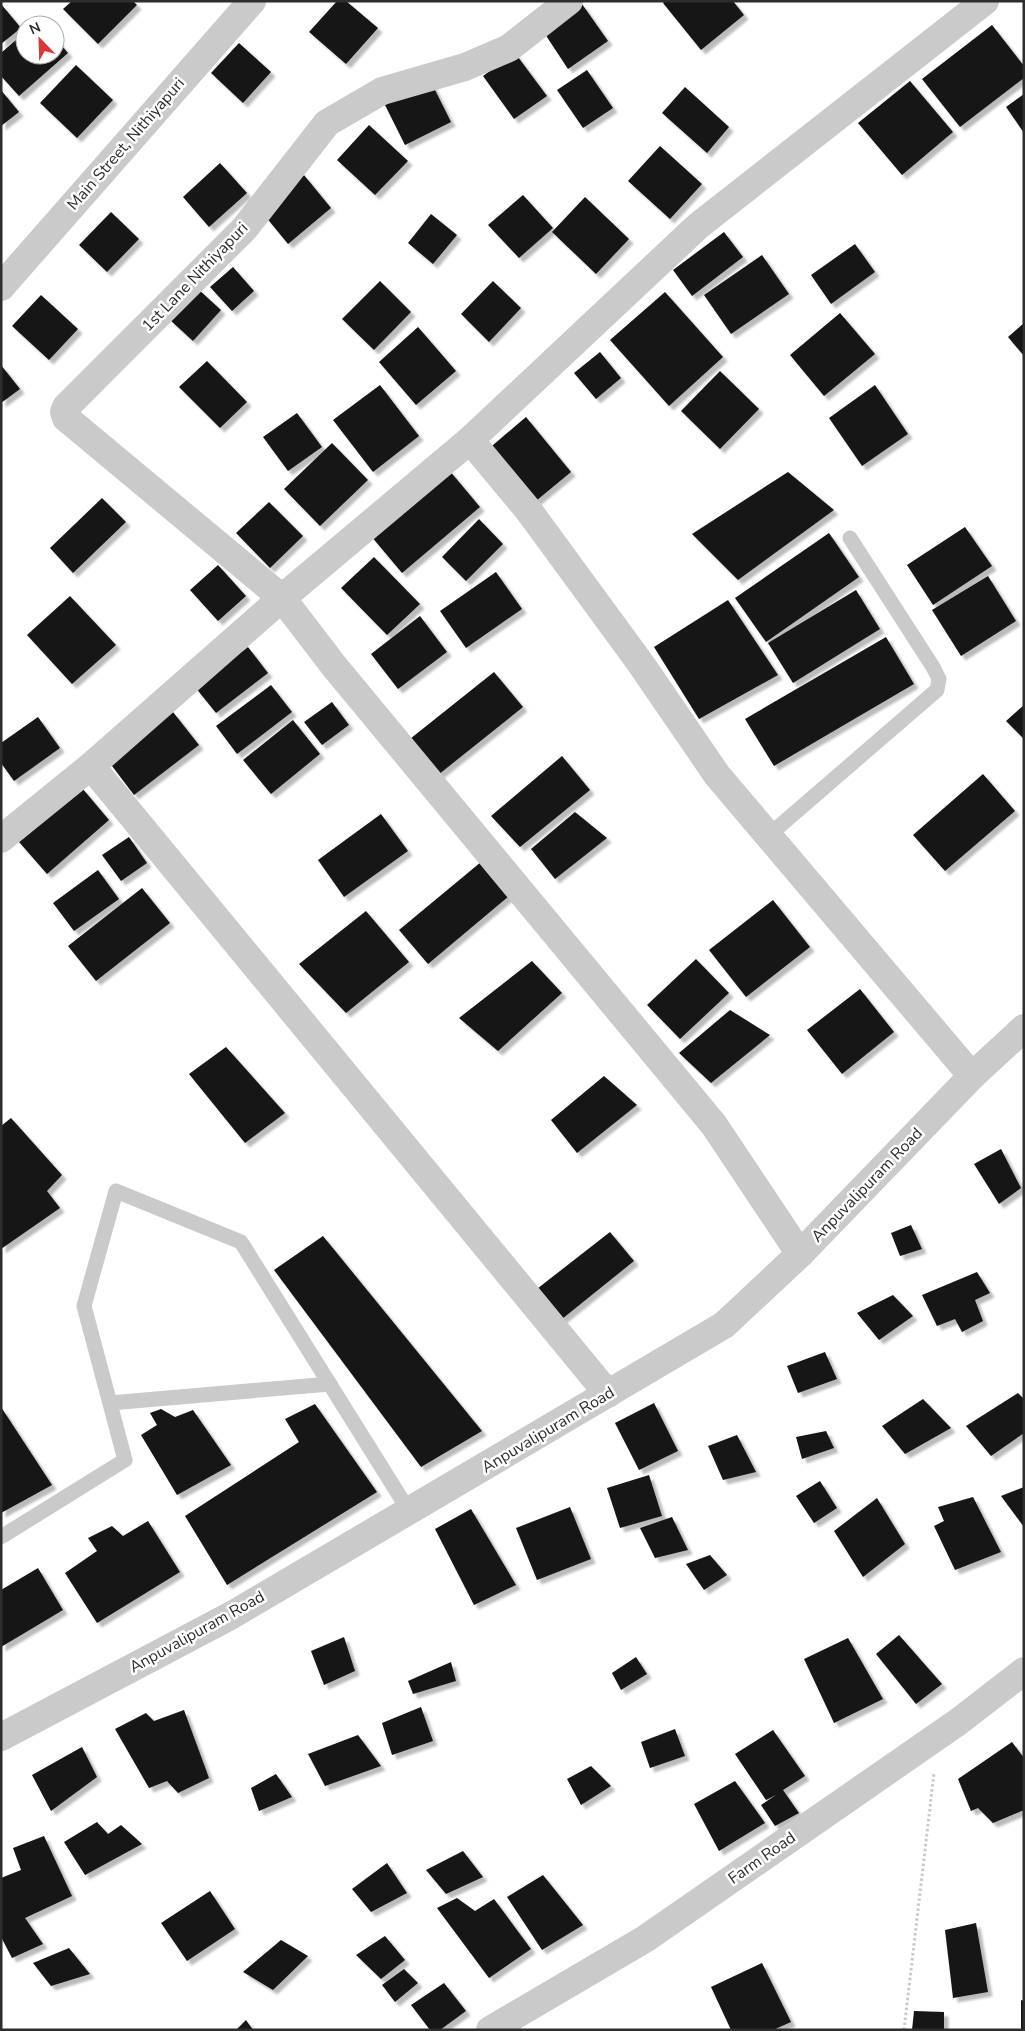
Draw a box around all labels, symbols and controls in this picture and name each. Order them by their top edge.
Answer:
north arrow [15,15,65,65]
text: N [27,18,44,39]
street label: Main Street, Nithiyapuri [62,73,190,215]
street label: 1st Lane Nithiyapuri [137,218,253,336]
street label: Anpuvalipuram Road [806,1123,928,1247]
street label: Anpuvalipuram Road [477,1382,619,1478]
street label: Anpuvalipuram Road [125,1586,269,1678]
street label: Farm Road [724,1827,800,1889]

